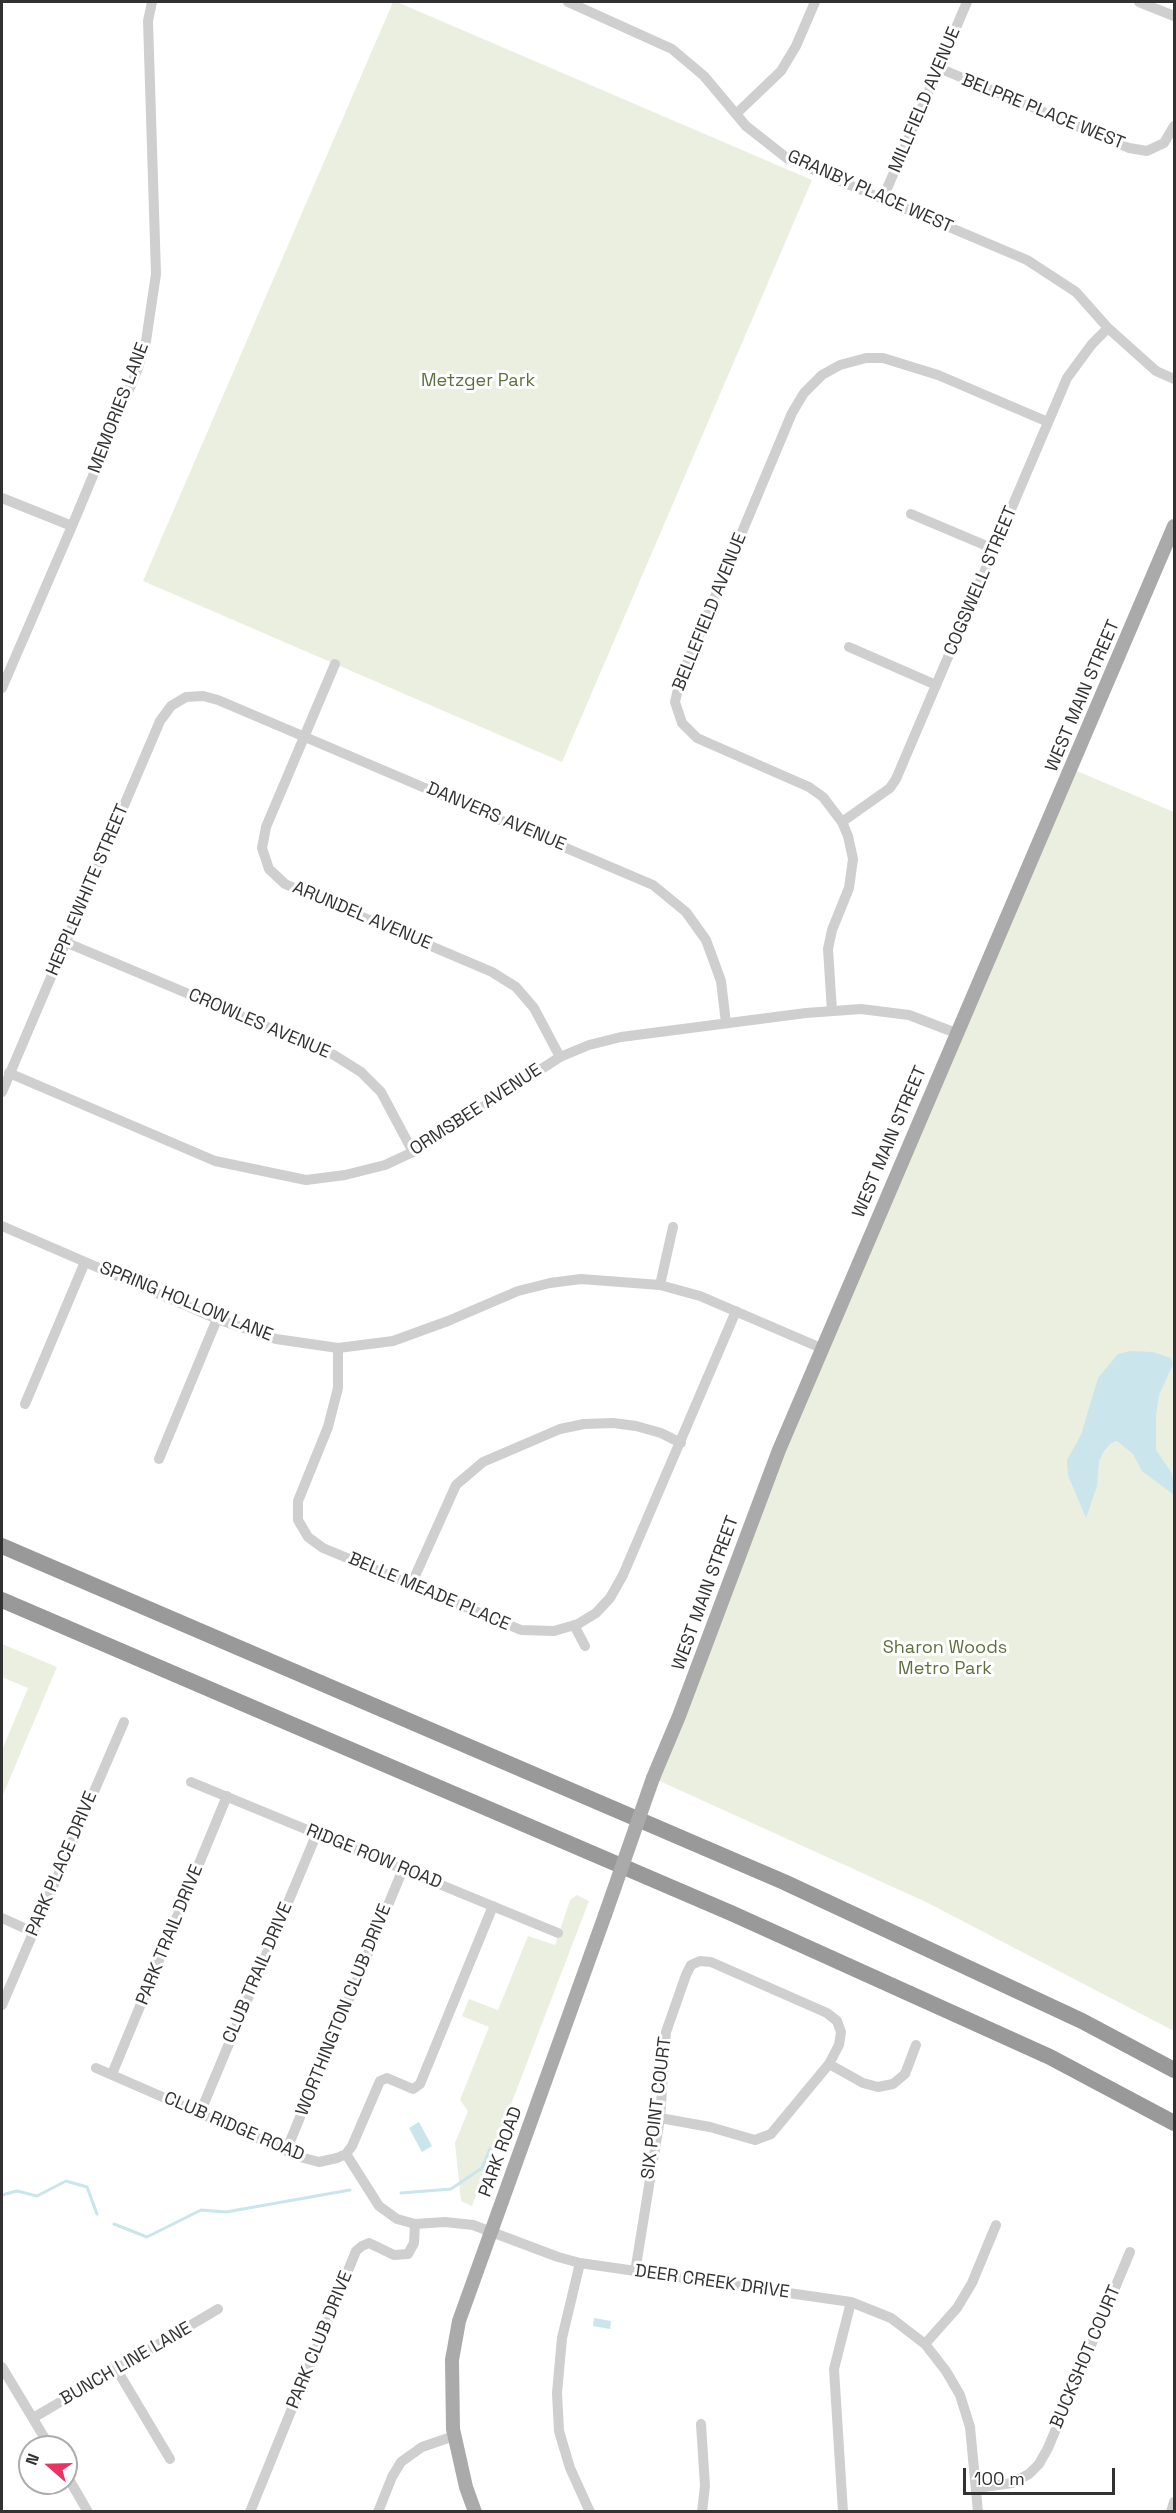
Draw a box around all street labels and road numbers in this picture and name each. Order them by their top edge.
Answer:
street label: MILLFIELD AVENUE [885,24,965,176]
street label: BELPRE PLACE WEST [958,69,1128,155]
street label: GRANBY PLACE WEST [784,146,956,238]
street label: MEMORIES LANE [84,340,154,476]
street label: COGSWELL STREET [940,503,1022,659]
street label: BELLEFIELD AVENUE [668,530,752,694]
street label: WEST MAIN STREET [1041,617,1125,775]
street label: DANVERS AVENUE [423,778,569,856]
street label: HEPPLEWHITE STREET [42,801,134,979]
street label: ARUNDEL AVENUE [289,877,435,955]
street label: CROWLES AVENUE [185,984,333,1064]
street label: ORMSBEE AVENUE [406,1059,546,1161]
street label: WEST MAIN STREET [848,1063,932,1221]
street label: SPRING HOLLOW LANE [96,1257,276,1347]
street label: WEST MAIN STREET [668,1513,744,1673]
street label: BELLE MEADE PLACE [345,1548,513,1636]
street label: PARK PLACE DRIVE [22,1788,102,1940]
street label: RIDGE ROW ROAD [303,1820,445,1894]
street label: PARK TRAIL DRIVE [132,1862,208,2008]
street label: CLUB TRAIL DRIVE [219,1899,297,2047]
street label: WORTHINGTON CLUB DRIVE [292,1901,396,2119]
street label: SIX POINT COURT [638,2036,676,2180]
street label: CLUB RIDGE ROAD [161,2088,307,2166]
street label: PARK ROAD [475,2104,527,2200]
street label: DEER CREEK DRIVE [633,2260,791,2304]
street label: PARK CLUB DRIVE [283,2268,357,2412]
street label: BUCKSHOT COURT [1046,2282,1126,2432]
street label: BUNCH LINE LANE [57,2318,195,2410]

